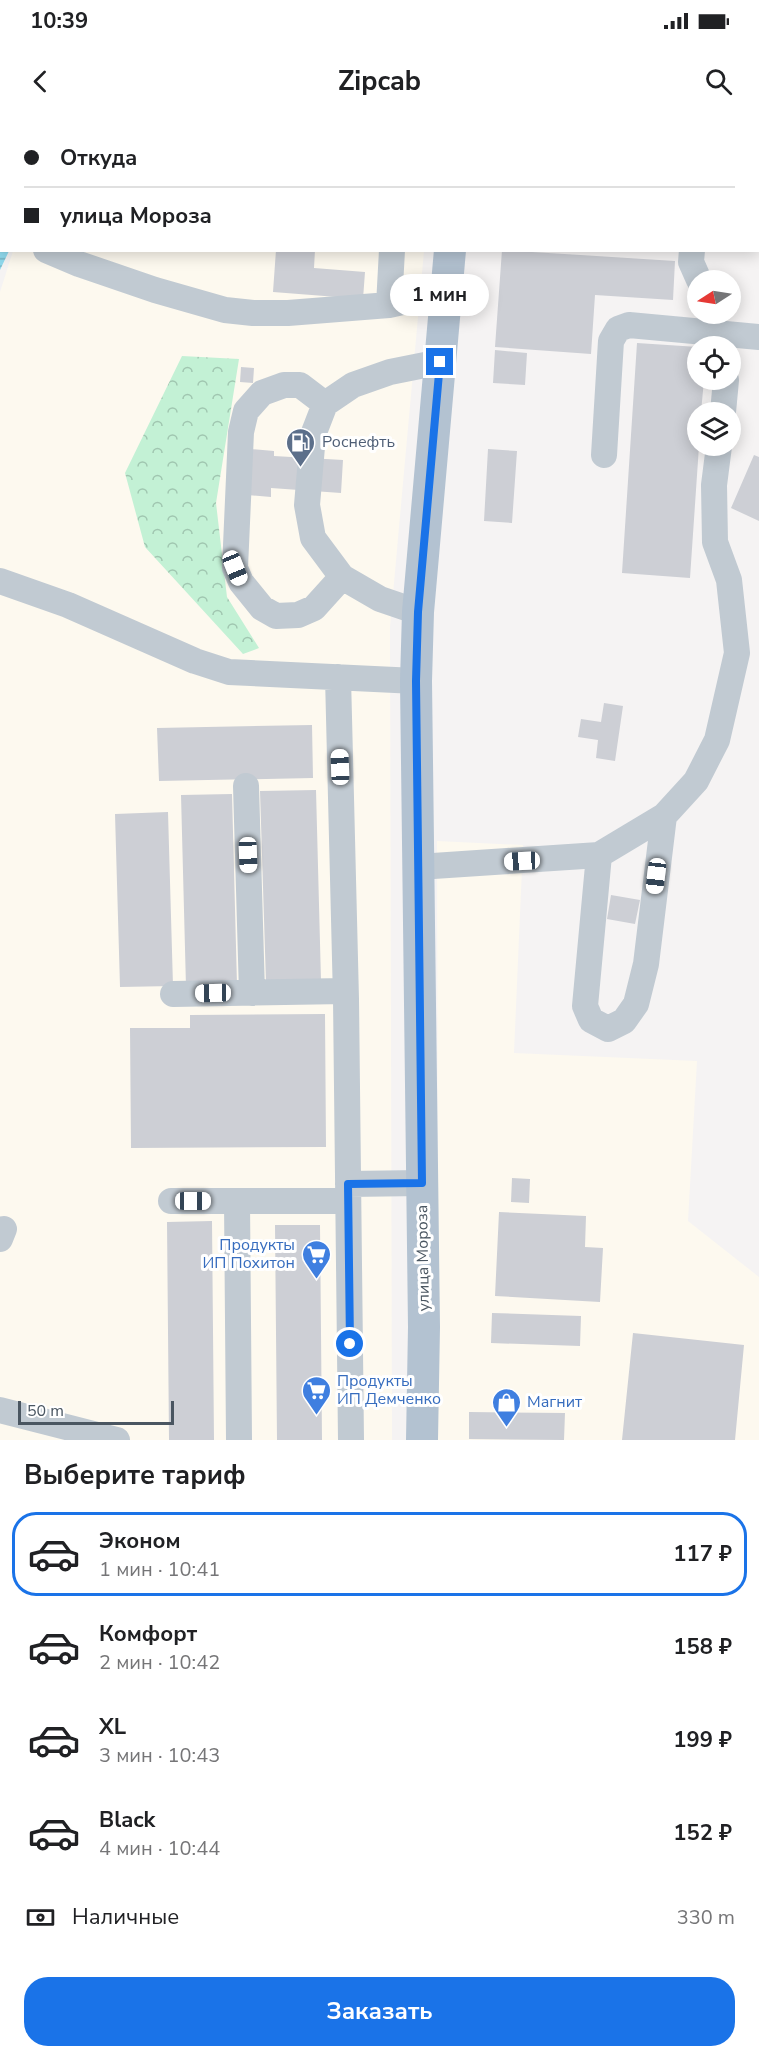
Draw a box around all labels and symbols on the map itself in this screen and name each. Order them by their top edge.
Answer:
north arrow [687,270,741,324]
callout: 1 мин [390,275,490,317]
route end [426,348,453,375]
fuel station icon: Роснефть [285,426,317,468]
place label: Роснефть [322,431,395,453]
car [220,548,250,588]
car [330,749,350,785]
car [238,837,258,873]
car [504,851,540,871]
car [645,857,667,895]
car [195,984,231,1002]
car [175,1192,211,1210]
street label: улица Мороза [411,1205,435,1311]
place label: Продукты ИП Похитон [203,1234,295,1274]
supermarket icon: Продукты ИП Похитон [300,1238,332,1280]
route start [336,1330,363,1357]
place label: Продукты ИП Демченко [337,1370,441,1410]
supermarket icon: Продукты ИП Демченко [300,1374,332,1416]
shop icon: Магнит [490,1386,522,1428]
place label: Магнит [527,1391,583,1413]
scale bar [18,1398,174,1426]

